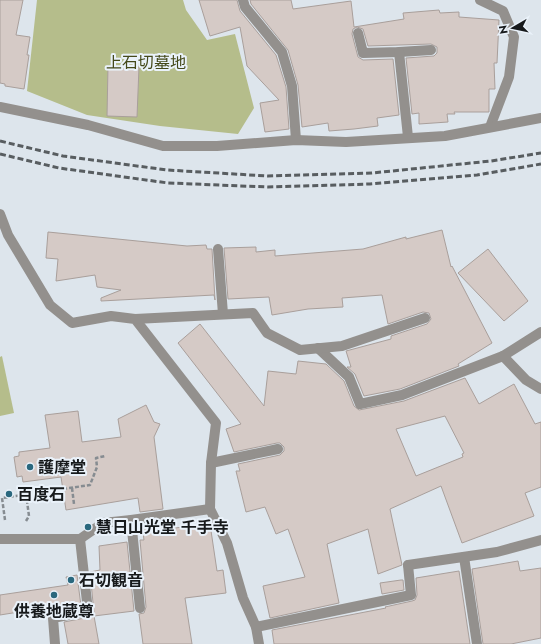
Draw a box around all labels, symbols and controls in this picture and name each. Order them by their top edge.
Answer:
north arrow [493,8,533,48]
text: N [495,24,512,35]
park label: 上石切墓地 [106,51,186,74]
place label: 護摩堂 [38,456,86,479]
marker: 護摩堂 [25,462,35,472]
place label: 百度石 [17,483,65,506]
marker: 百度石 [4,489,14,499]
place label: 慧日山光堂 千手寺 [96,516,229,539]
marker: 慧日山光堂 千手寺 [83,522,93,532]
place label: 石切観音 [79,569,143,592]
marker: 石切観音 [66,575,76,585]
marker: 供養地蔵尊 [49,590,59,600]
place label: 供養地蔵尊 [14,600,94,623]

